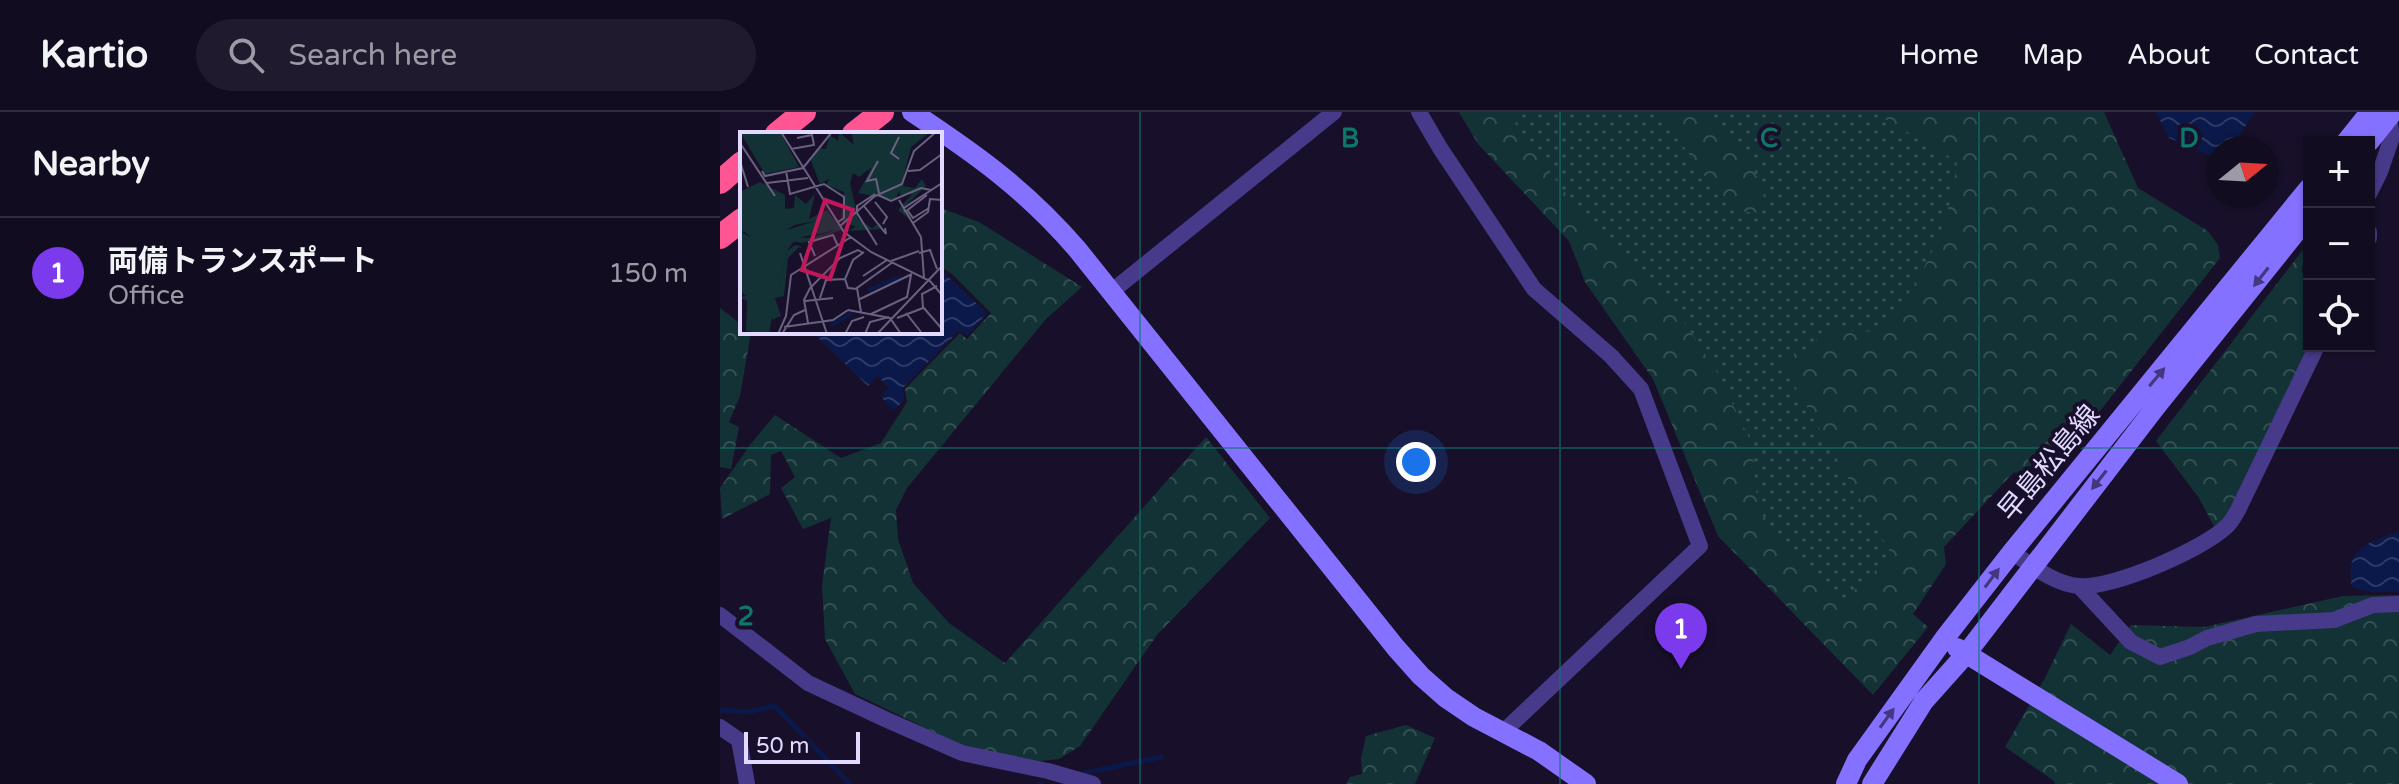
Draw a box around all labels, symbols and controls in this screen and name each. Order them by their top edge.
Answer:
search box [196,19,756,91]
text: Kartio [40,32,148,78]
icon: search [224,33,268,77]
text: Search here [288,37,457,74]
text: Home [1899,38,1979,72]
text: Map [2023,38,2083,72]
text: About [2127,38,2210,72]
text: Contact [2254,38,2359,72]
text: B [1341,123,1359,154]
text: C [1760,123,1778,154]
text: D [2179,123,2199,154]
inset map [740,132,942,334]
north arrow [2207,136,2279,208]
map controls [2303,136,2375,352]
button: + [2303,136,2375,208]
text: Nearby [32,144,150,185]
button: − [2303,208,2375,280]
text: 両備トランスポート [108,243,377,280]
text: 1 [50,258,66,289]
text: 150 m [608,258,688,289]
one-way arrow [2253,267,2269,287]
text: Office [108,280,184,311]
button: locate [2303,280,2375,352]
one-way arrow [2148,367,2164,387]
street label: 早島松島線 [1991,398,2107,528]
your location [1396,442,1436,482]
one-way arrow [2092,470,2108,491]
one-way arrow [1984,568,2000,588]
text: 2 [738,601,754,632]
pin: 1 [1655,603,1707,669]
one-way arrow [1879,708,1894,729]
scale bar [744,728,860,764]
text: 50 m [756,733,810,759]

